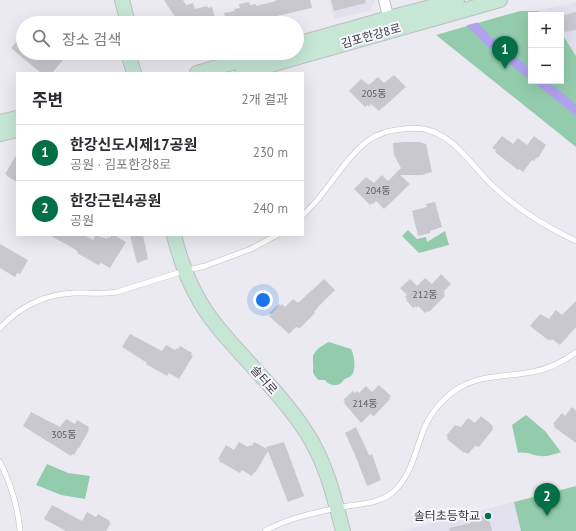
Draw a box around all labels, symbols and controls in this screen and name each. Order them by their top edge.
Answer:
map controls [528,12,564,84]
button: + [528,12,564,48]
search box [16,16,304,60]
street label: 김포한강8로 [339,20,403,51]
icon: search [30,27,52,49]
text: 장소 검색 [62,30,121,49]
pin: 1 [492,36,518,69]
button: − [528,48,564,84]
house number: 205동 [361,87,387,100]
text: 주변 [32,89,63,111]
text: 2개 결과 [242,91,288,108]
text: 한강신도시제17공원 [70,135,197,154]
text: 1 [41,144,49,161]
text: 230 m [253,144,288,161]
text: 공원 · 김포한강8로 [70,156,171,173]
house number: 204동 [365,184,391,197]
text: 한강근린4공원 [70,191,161,210]
text: 2 [41,200,49,217]
text: 240 m [253,200,288,217]
text: 공원 [70,212,94,229]
house number: 212동 [412,288,438,301]
your location [253,290,273,310]
street label: 솔터로 [248,362,281,397]
house number: 214동 [352,397,378,410]
house number: 305동 [51,428,77,441]
pin: 2 [534,483,560,516]
place label: 솔터초등학교 [414,508,480,523]
marker: 솔터초등학교 [483,511,493,521]

